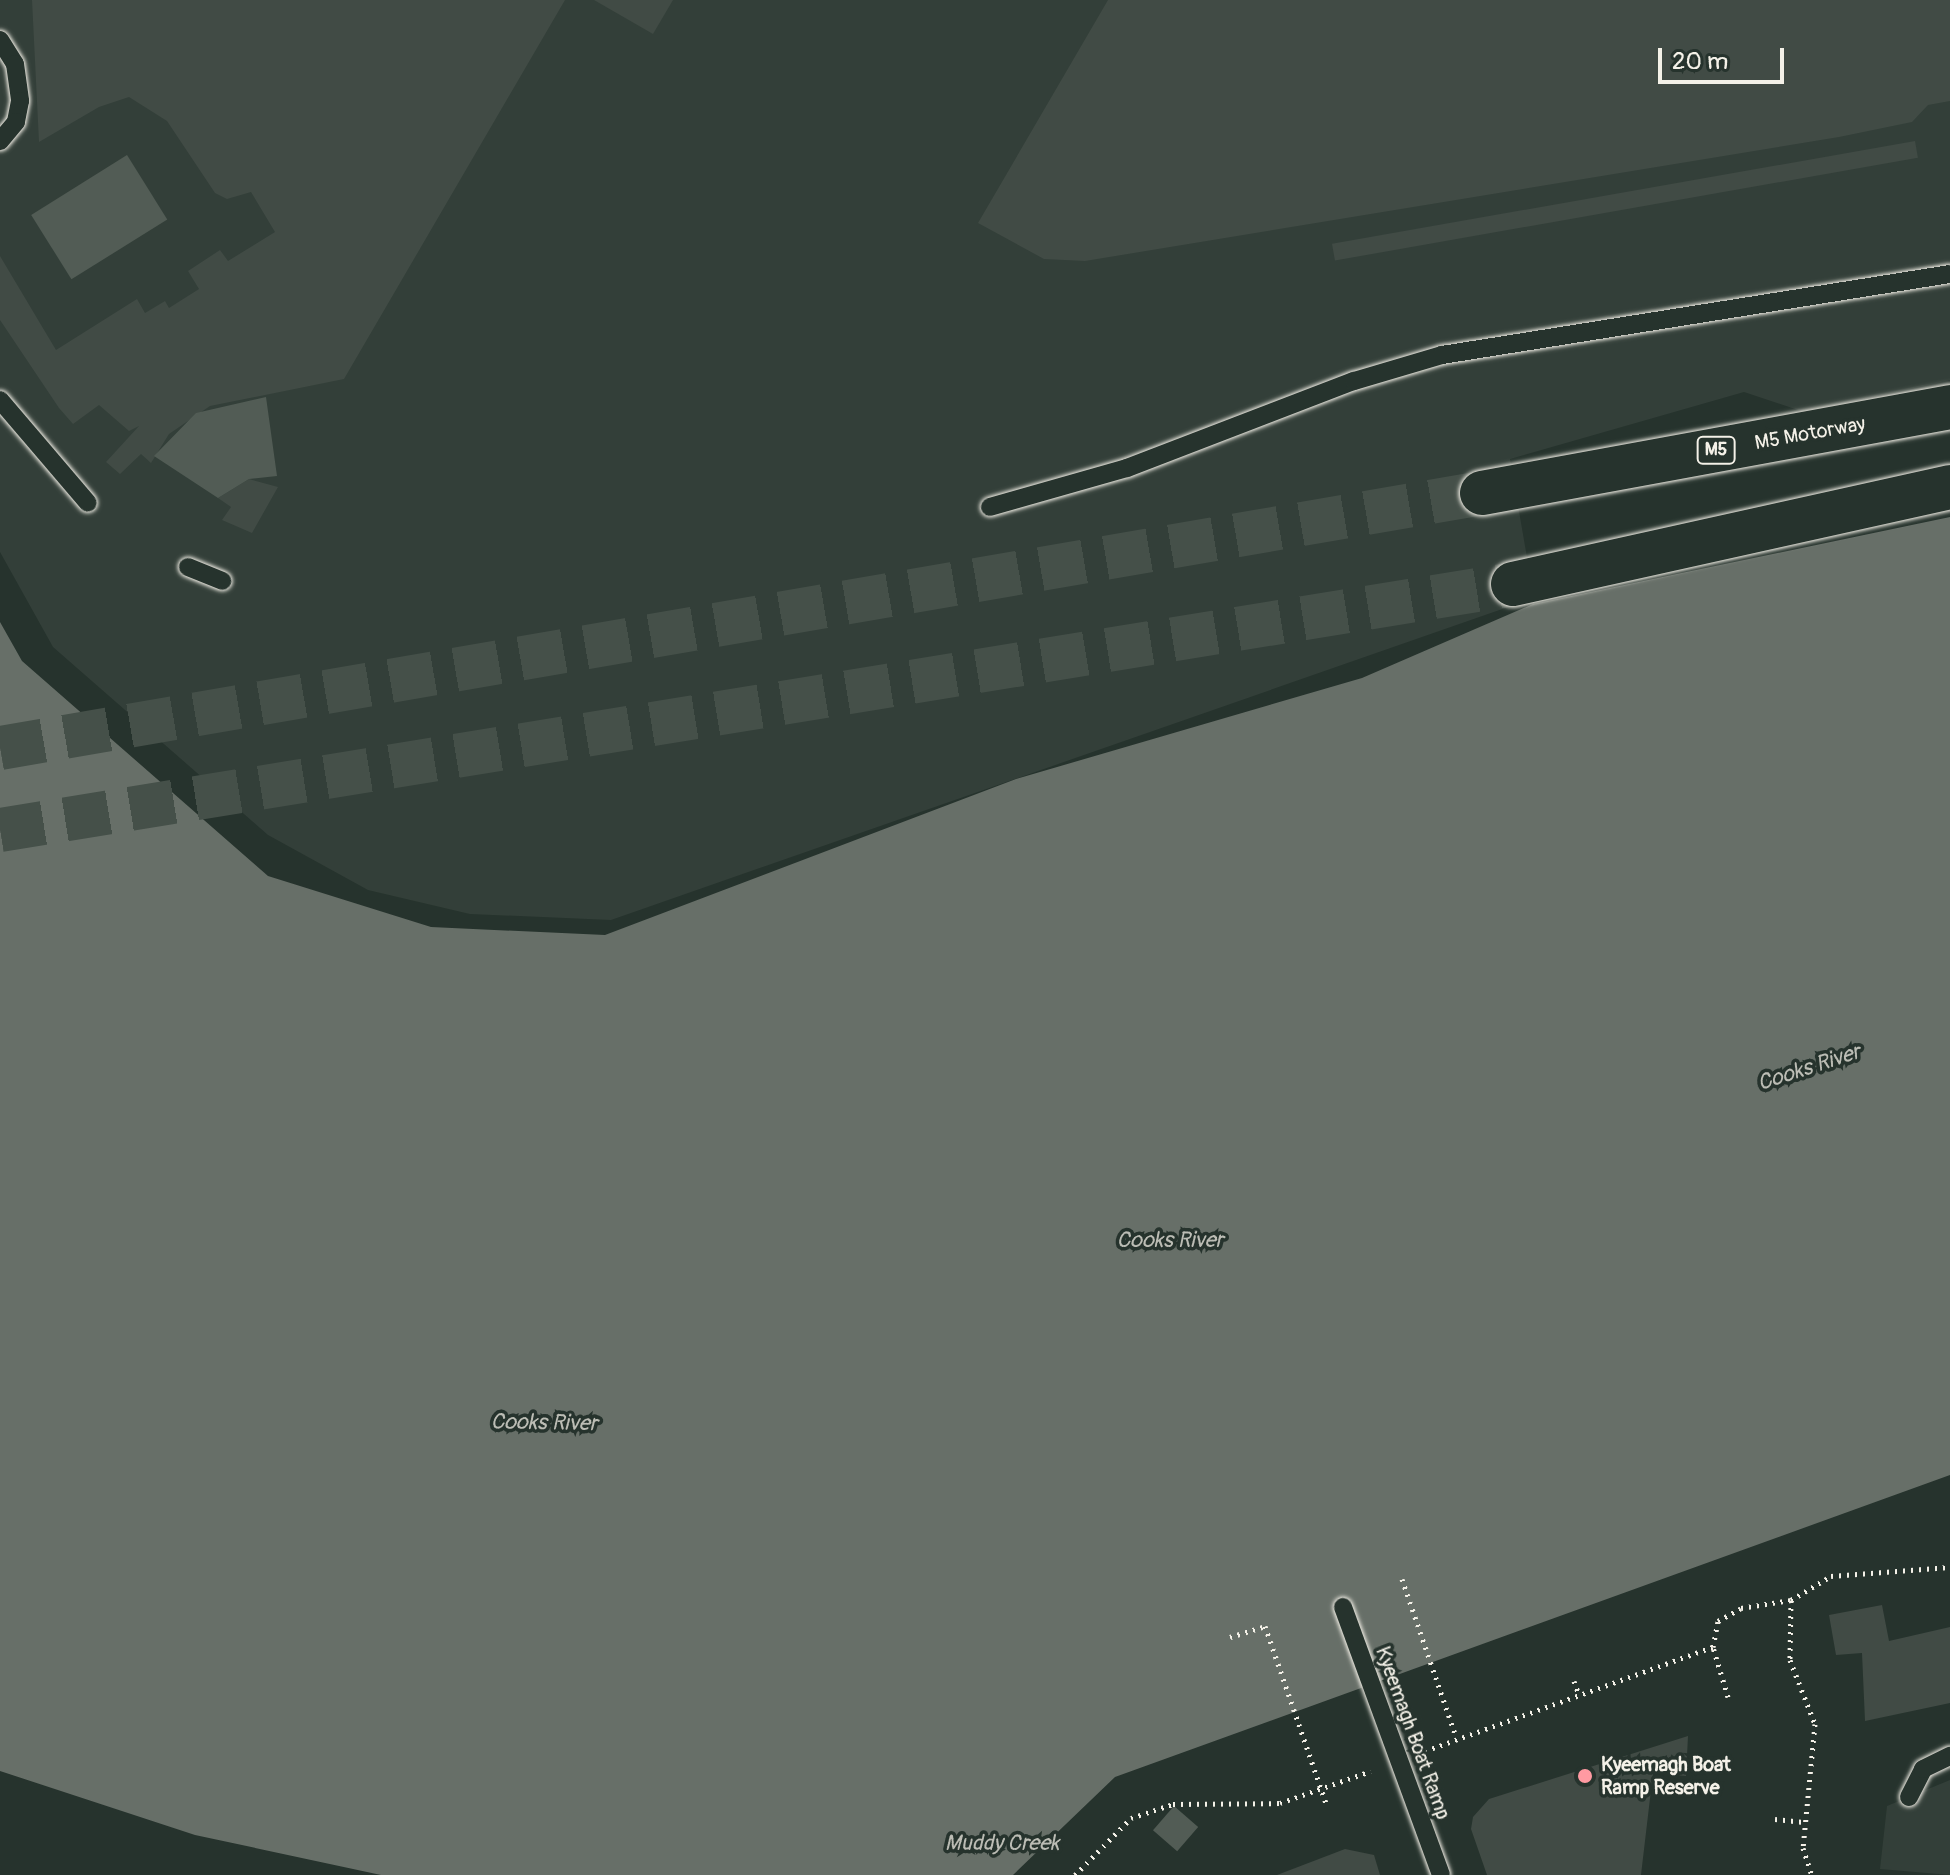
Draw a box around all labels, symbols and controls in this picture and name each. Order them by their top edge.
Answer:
scale bar [1662,32,1788,82]
text: 20 m [1672,47,1728,76]
street label: M5 Motorway [1753,411,1867,455]
road number: M5 [1696,436,1736,464]
water label: Cooks River [1754,1039,1864,1097]
water label: Cooks River [1117,1228,1223,1254]
water label: Cooks River [490,1409,598,1437]
street label: Kyeemagh Boat Ramp [1371,1643,1455,1823]
place label: Kyeemagh Boat Ramp Reserve [1601,1752,1731,1799]
marker: Kyeemagh Boat Ramp Reserve [1576,1767,1594,1785]
water label: Muddy Creek [945,1831,1059,1857]

